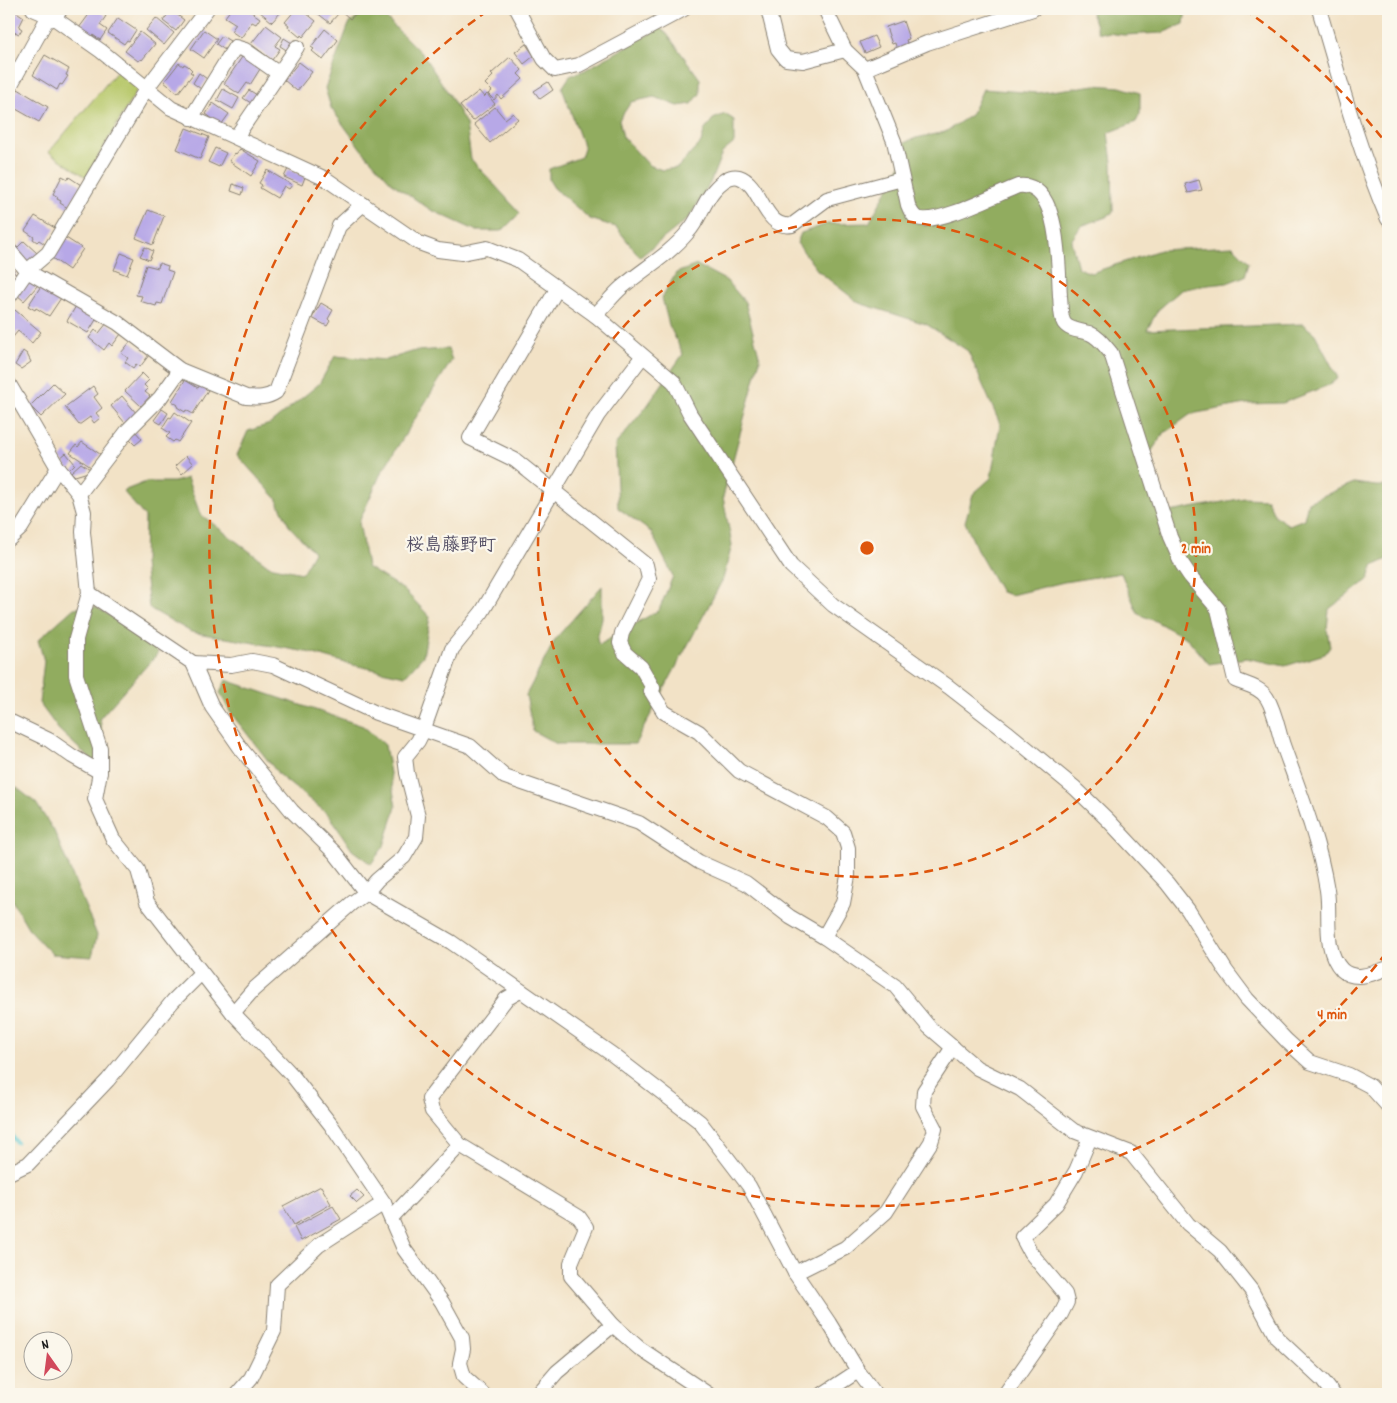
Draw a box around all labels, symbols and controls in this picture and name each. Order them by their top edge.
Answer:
district label: 桜島藤野町 [406,534,496,559]
centre of rings [858,539,876,557]
text: 2 min [1181,539,1211,561]
text: 4 min [1317,1005,1347,1027]
north arrow [22,1330,72,1380]
text: N [40,1335,51,1356]

